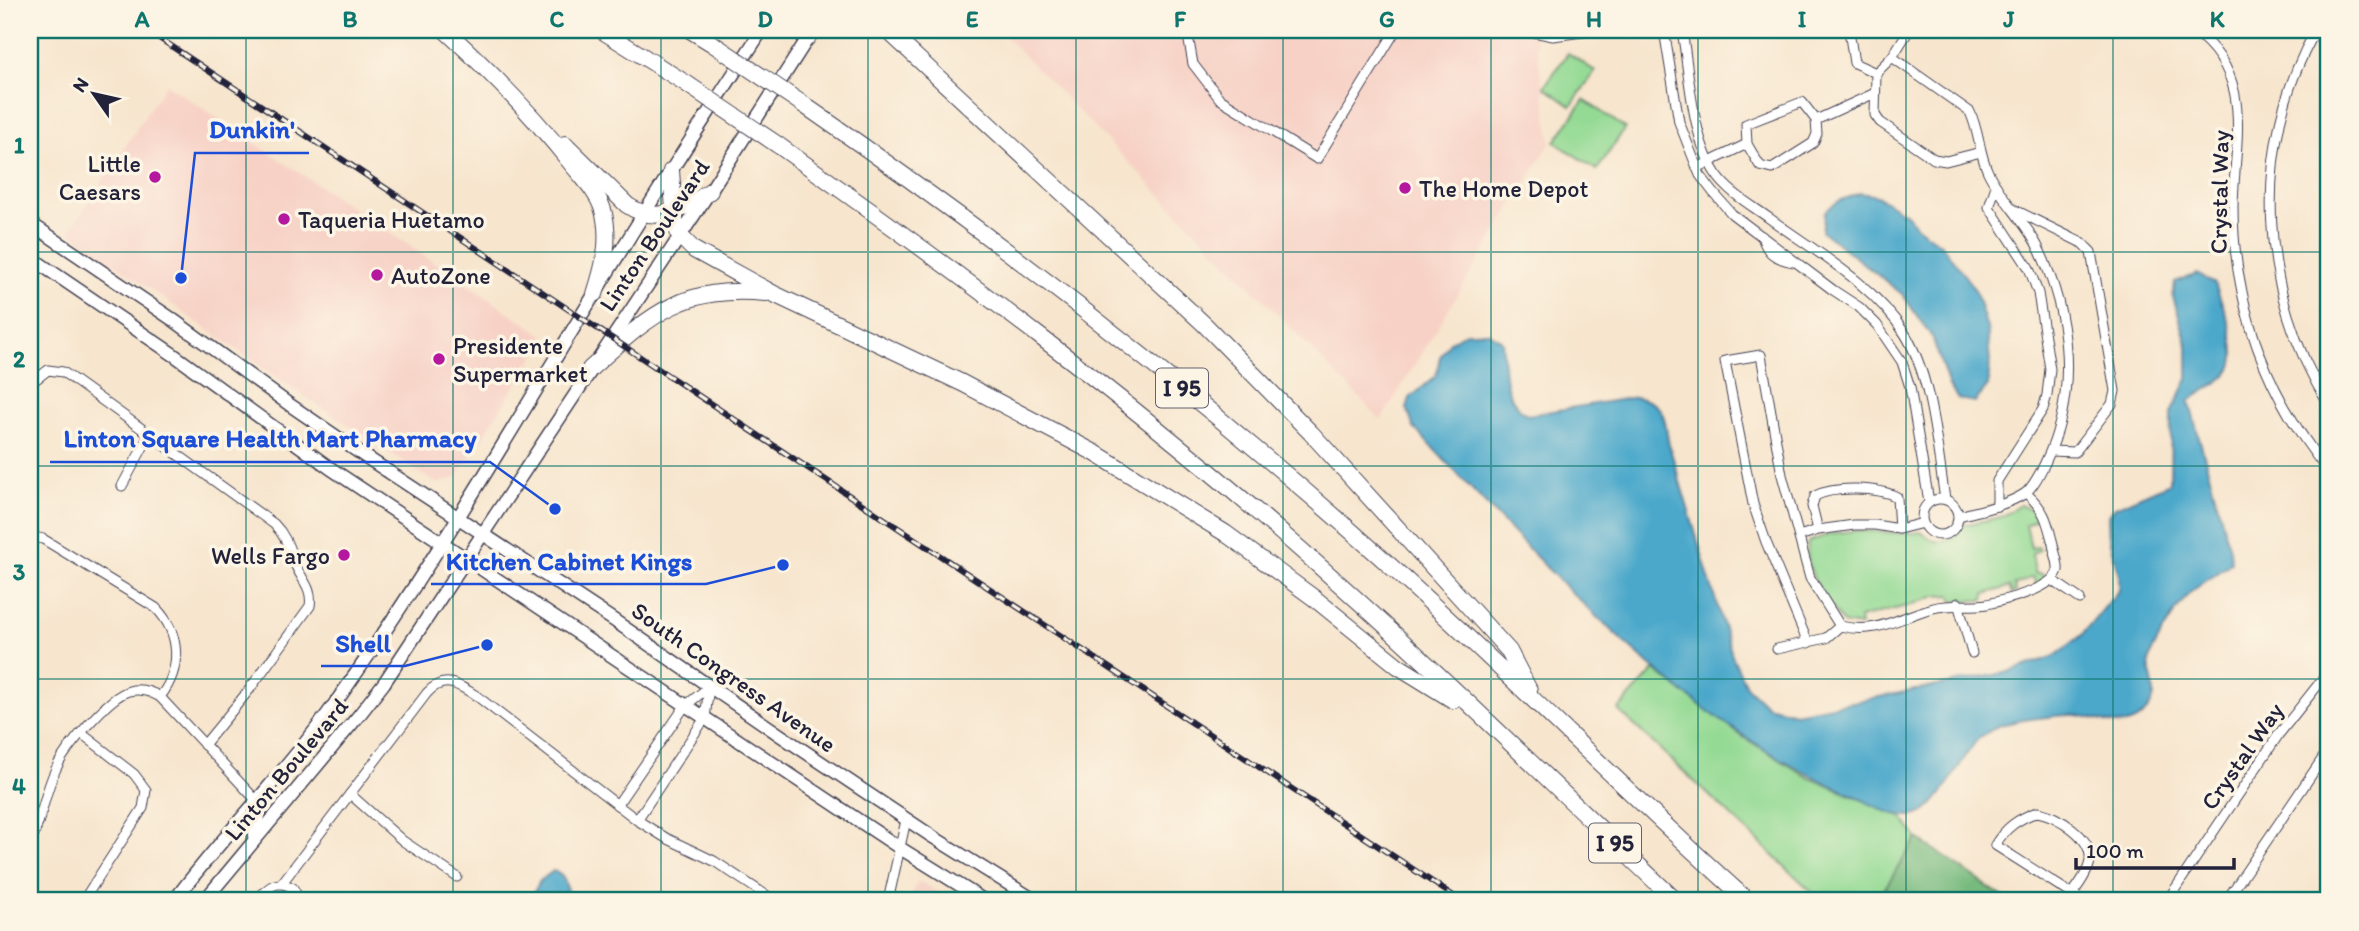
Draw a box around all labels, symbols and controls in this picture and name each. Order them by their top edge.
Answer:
text: A [134,5,150,33]
text: B [343,5,358,33]
text: C [550,5,565,33]
text: D [757,5,773,33]
text: E [966,5,979,33]
text: F [1174,5,1187,33]
text: G [1379,5,1395,33]
text: H [1586,5,1602,33]
text: I [1798,5,1807,33]
text: J [2002,5,2015,33]
text: K [2210,5,2225,33]
north arrow [60,60,130,130]
text: N [67,73,93,97]
callout: Dunkin' [195,106,309,153]
text: Dunkin' [209,113,295,145]
street label: Crystal Way [2203,129,2235,254]
text: 1 [14,131,25,159]
place label: Little Caesars [59,149,141,206]
street label: Linton Boulevard [592,153,716,317]
marker: Little Caesars [147,169,163,185]
place label: The Home Depot [1419,174,1589,203]
marker: The Home Depot [1397,180,1413,196]
place label: Taqueria Huetamo [298,205,485,234]
marker: Taqueria Huetamo [276,211,292,227]
place label: AutoZone [391,261,491,290]
marker: AutoZone [369,267,385,283]
place label: Presidente Supermarket [453,331,588,388]
text: 2 [13,345,26,373]
marker: Presidente Supermarket [431,351,447,367]
road number: I 95 [1156,368,1208,408]
callout: Linton Square Health Mart Pharmacy [50,415,490,462]
text: Linton Square Health Mart Pharmacy [64,422,477,454]
callout: Kitchen Cabinet Kings [431,537,706,584]
place label: Wells Fargo [211,541,330,570]
text: Kitchen Cabinet Kings [446,545,692,577]
marker: Wells Fargo [336,547,352,563]
text: 3 [13,558,26,586]
street label: South Congress Avenue [626,595,842,759]
callout: Shell [321,619,405,666]
text: Shell [335,627,392,659]
street label: Linton Boulevard [218,692,354,846]
street label: Crystal Way [2195,696,2290,815]
text: 4 [12,772,26,800]
road number: I 95 [1589,824,1641,862]
scale bar [2076,826,2233,870]
text: 100 m [2086,838,2144,863]

